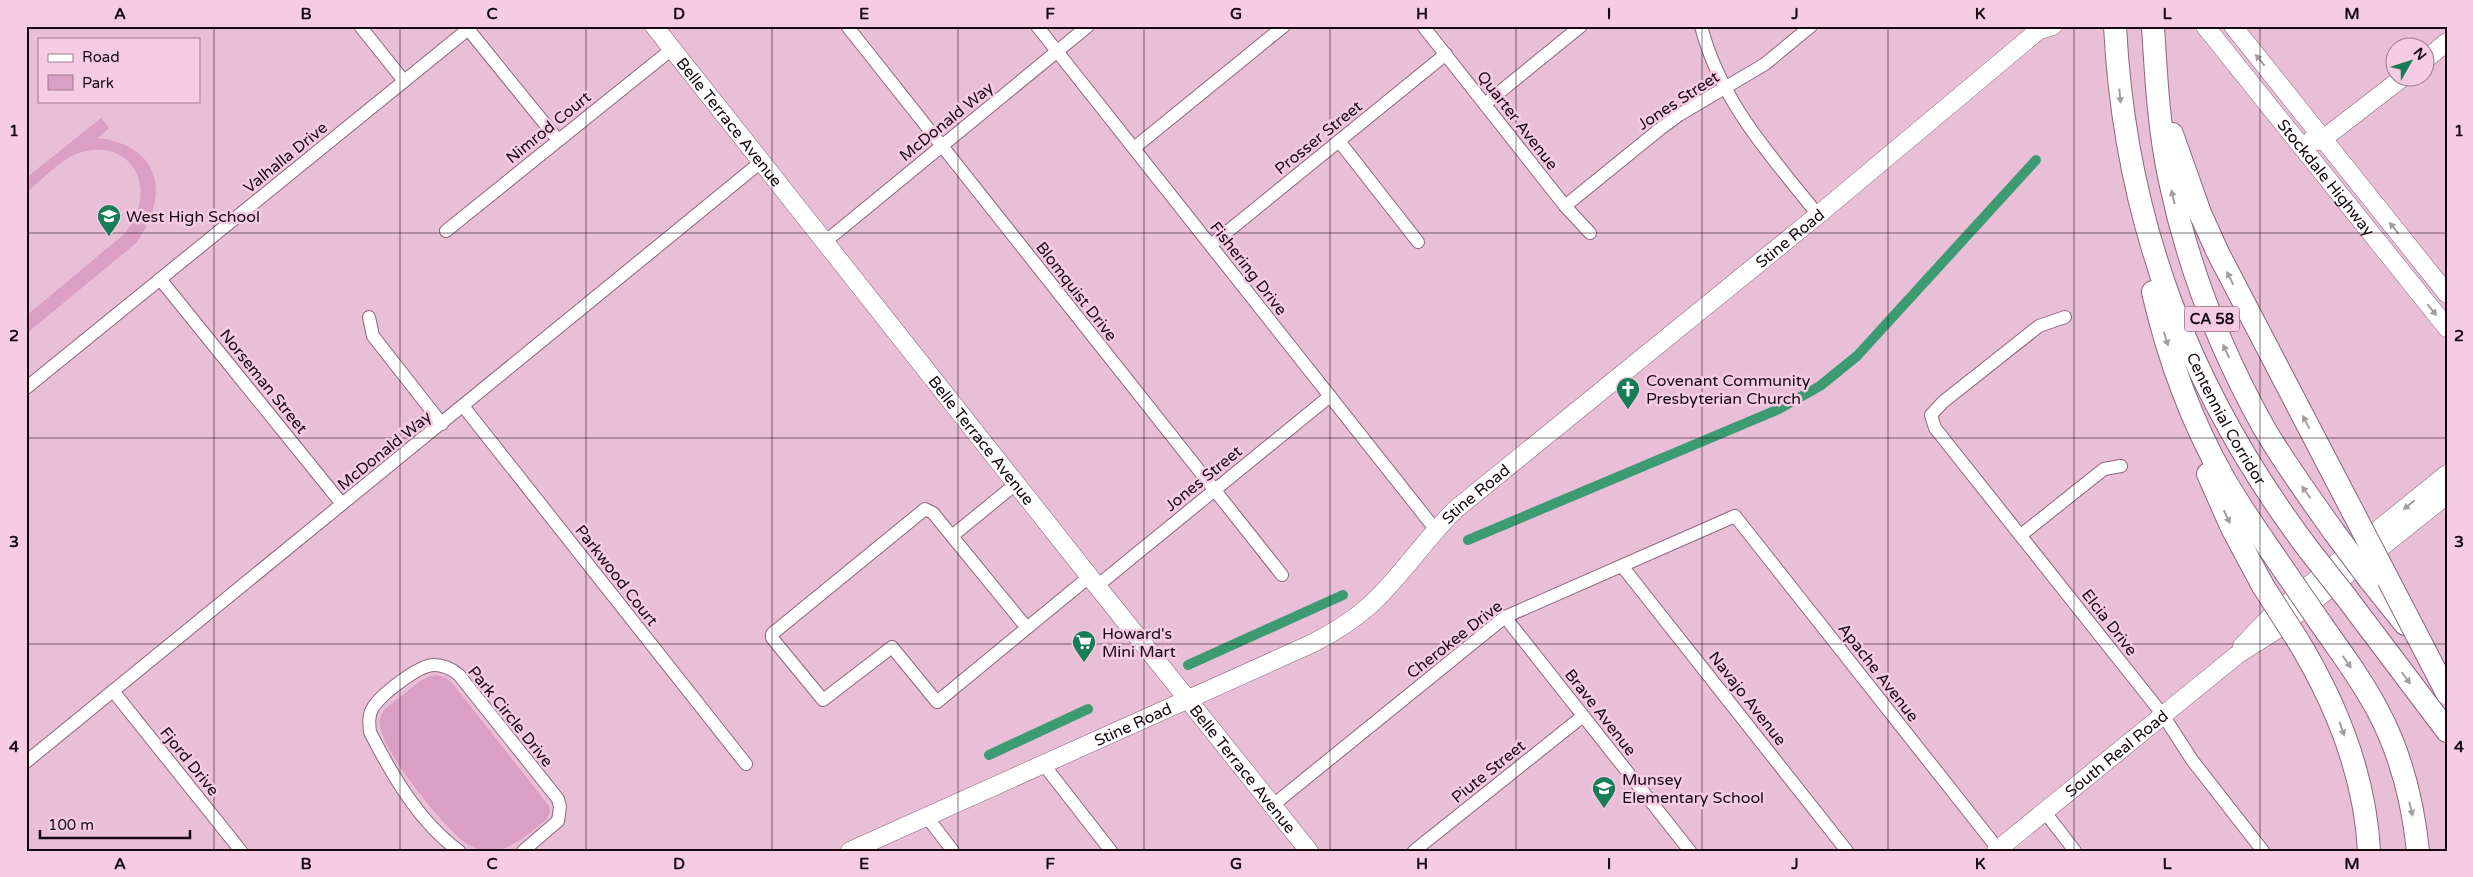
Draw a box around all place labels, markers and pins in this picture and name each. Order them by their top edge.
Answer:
school or university icon: West High School [96,203,122,237]
place label: West High School [126,207,260,227]
place label: Covenant Community Presbyterian Church [1646,371,1811,409]
church icon: Covenant Community Presbyterian Church [1615,376,1641,410]
place label: Howard's Mini Mart [1102,624,1176,662]
supermarket icon: Howard's Mini Mart [1071,629,1097,663]
place label: Munsey Elementary School [1622,770,1764,808]
school or university icon: Munsey Elementary School [1591,775,1617,809]

